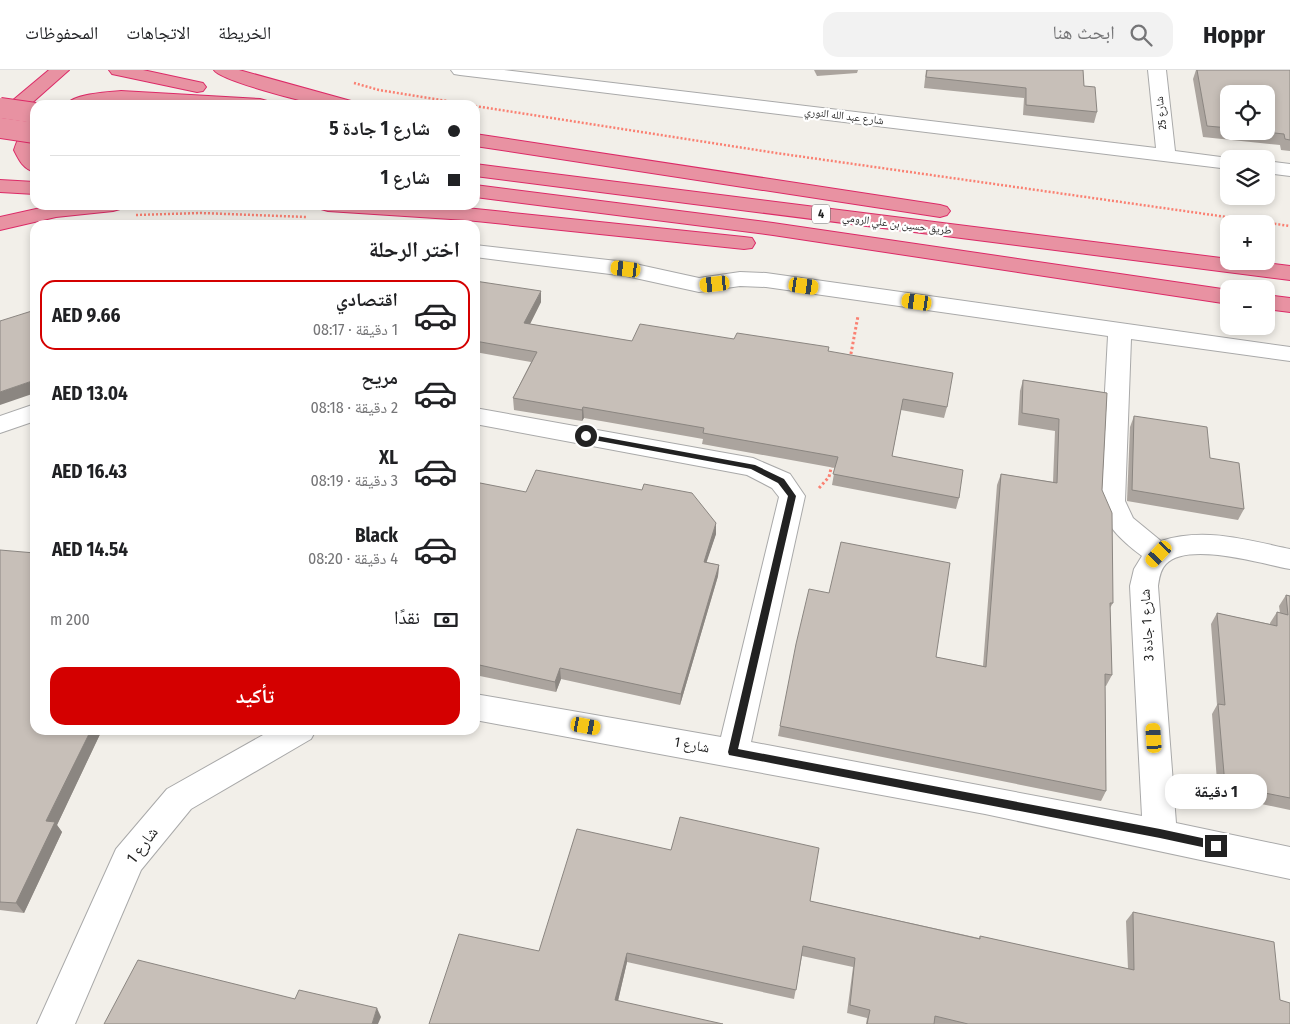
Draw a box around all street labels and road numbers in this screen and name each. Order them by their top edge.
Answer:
street label: شارع 25 [1153,96,1169,130]
street label: شارع عبد الله النوري [803,105,884,129]
road number: 4 [812,204,830,224]
street label: طريق حسين بن علي الرومي [841,211,952,239]
street label: شارع 1 جادة 3 [1137,588,1158,662]
street label: شارع 1 [673,734,711,757]
street label: شارع 1 [122,823,163,867]

